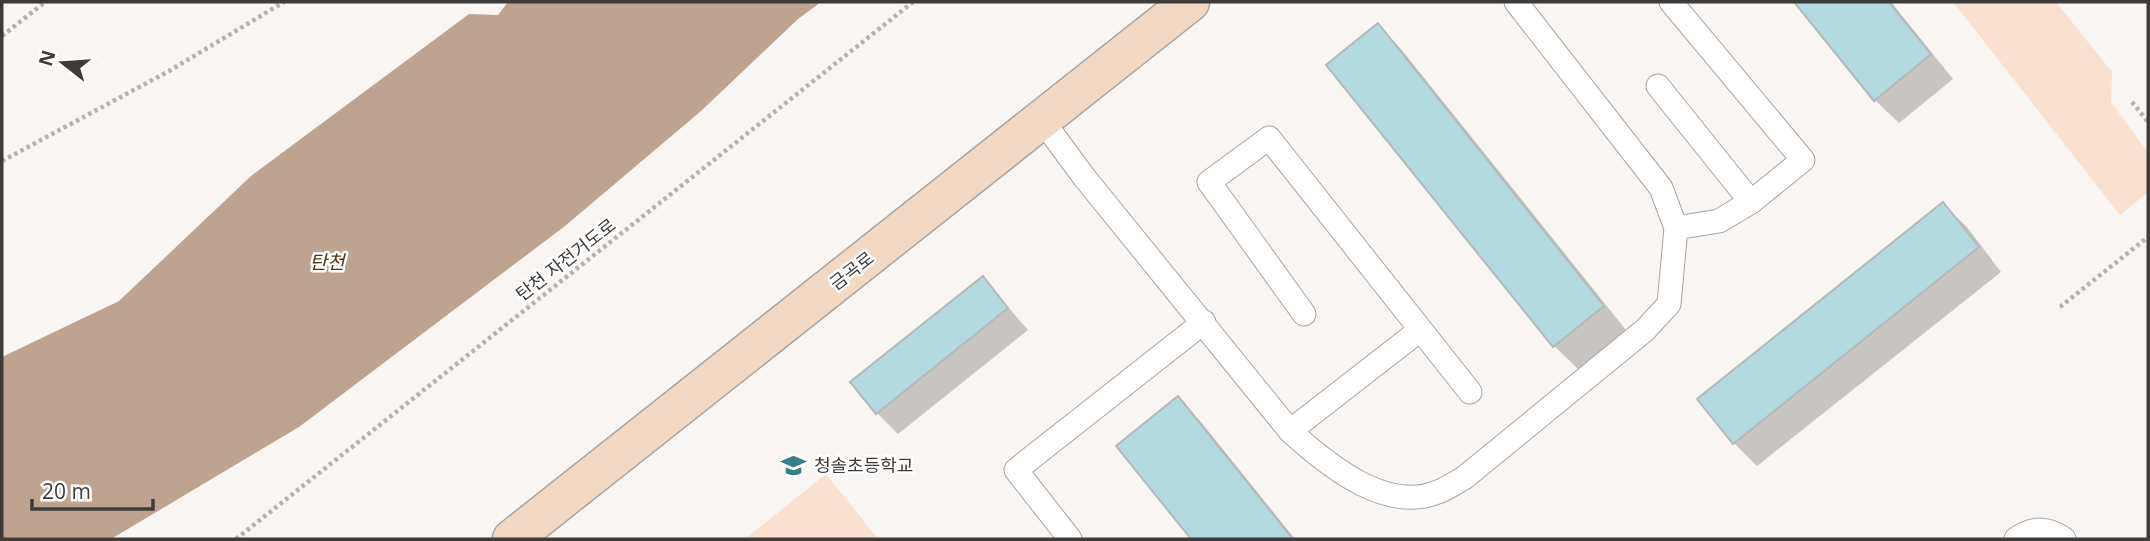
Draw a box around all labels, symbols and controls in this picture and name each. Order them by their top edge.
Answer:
north arrow [28,28,98,98]
text: N [32,47,61,69]
street label: 탄천 자전거도로 [510,213,620,306]
street label: 금곡로 [824,245,878,295]
water label: 탄천 [310,249,346,275]
school or university icon: 청솔초등학교 [780,452,808,480]
place label: 청솔초등학교 [814,453,913,477]
scale bar [32,468,152,512]
text: 20 m [42,477,91,505]

